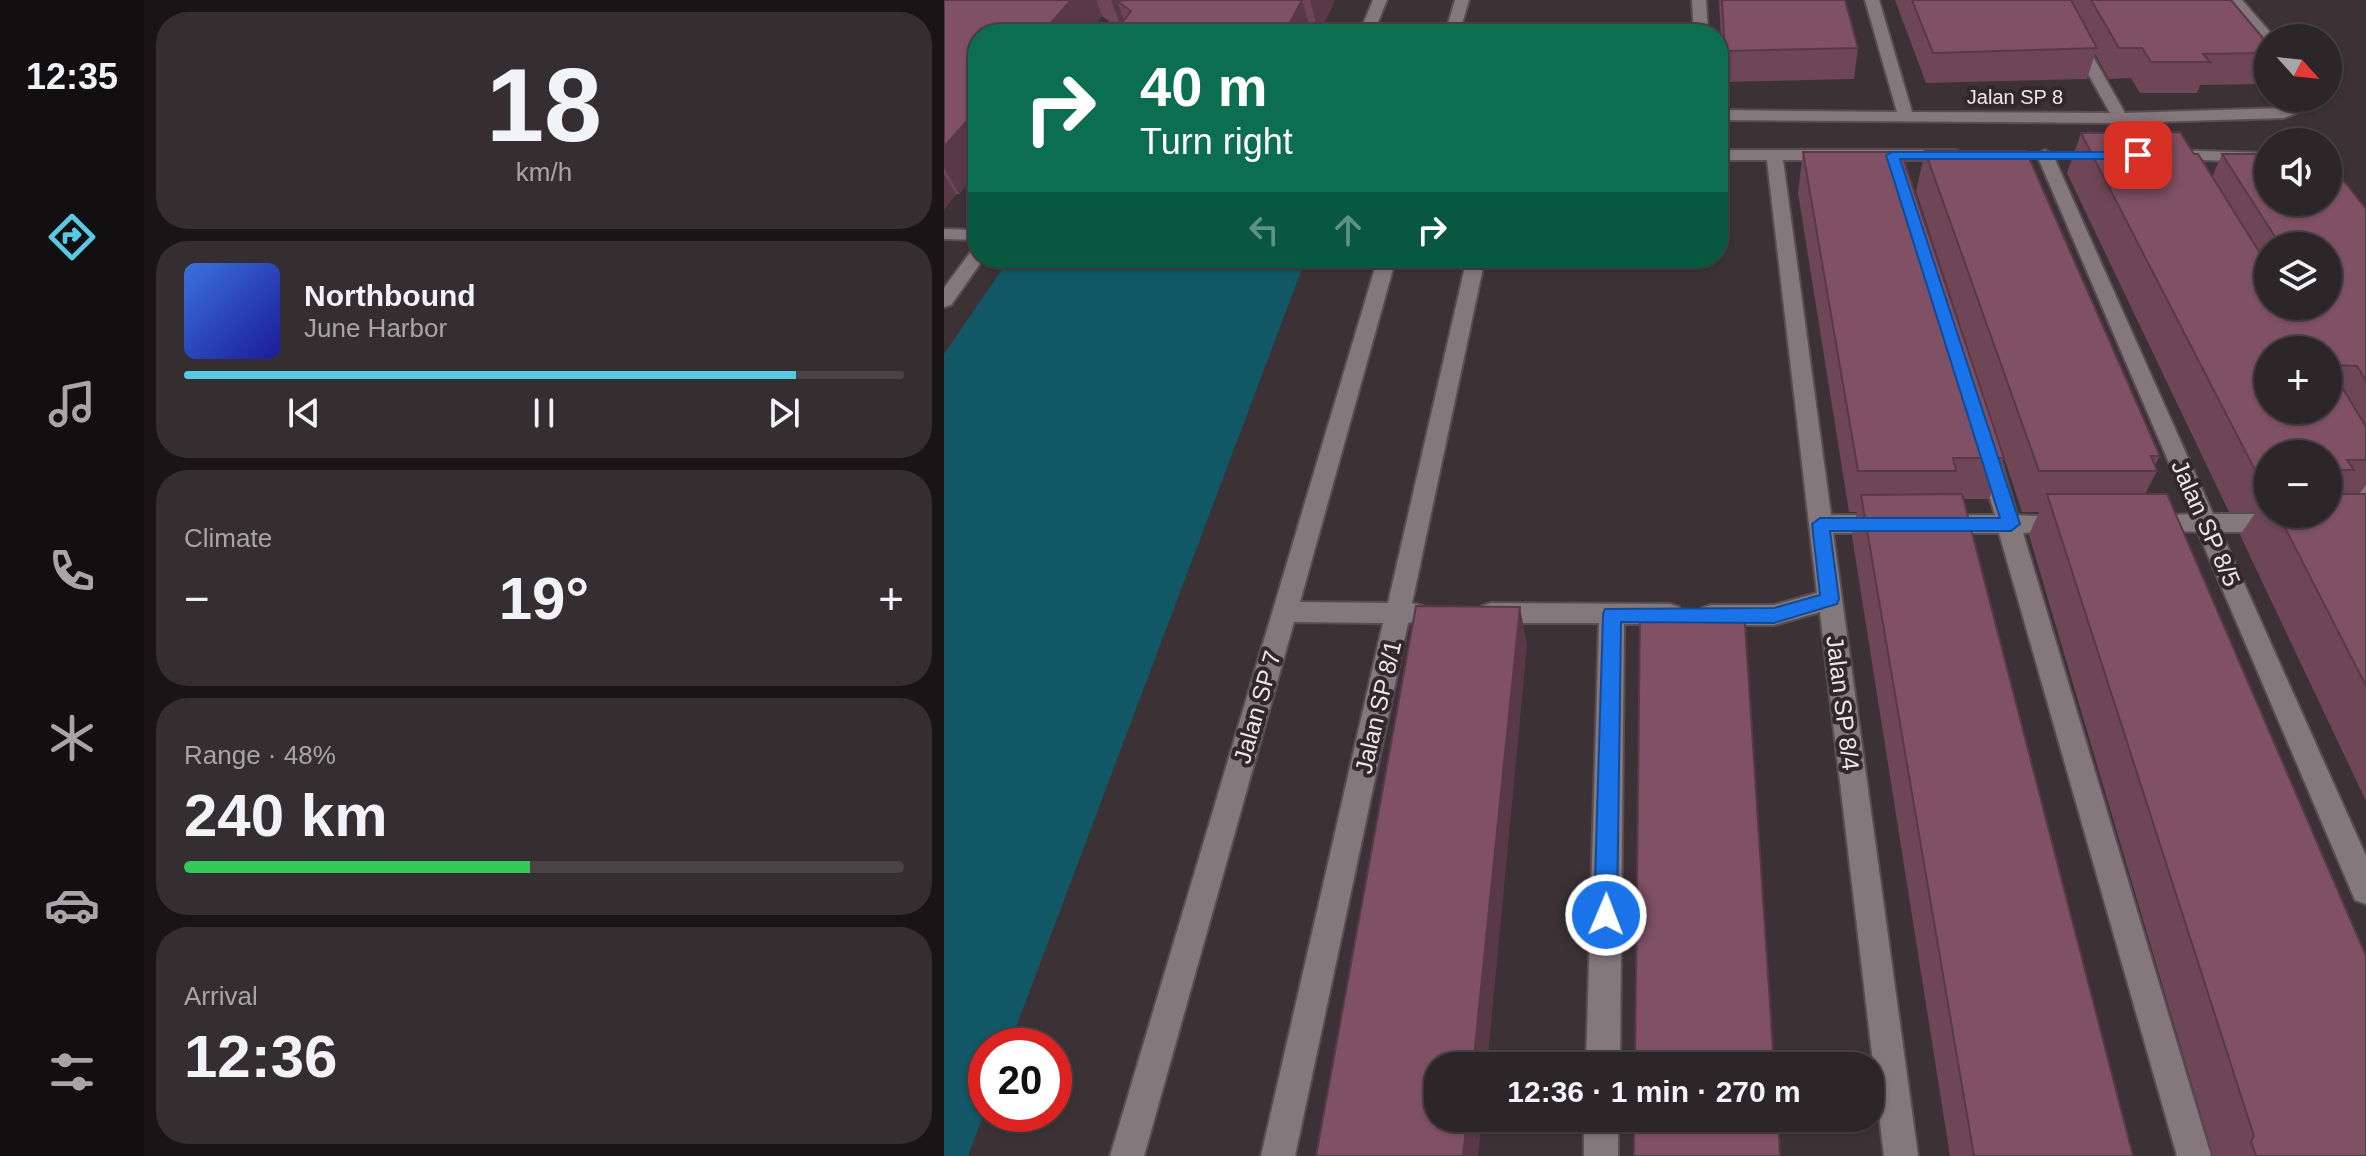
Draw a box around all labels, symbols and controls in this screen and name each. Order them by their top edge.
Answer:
north arrow [2254,24,2342,112]
map controls [2254,24,2342,528]
text: 18 [486,47,602,163]
text: 40 m [1140,55,1268,118]
text: 12:35 [26,56,118,97]
icon: right [1008,56,1112,160]
street label: Jalan SP 8 [1967,86,2063,108]
text: Turn right [1140,121,1293,162]
pin [2104,121,2172,189]
button: sound [2254,128,2342,216]
icon: arrive [2116,133,2160,177]
text: km/h [516,157,572,187]
icon: left [1242,208,1286,252]
icon: ahead [1326,208,1370,252]
icon: right [1410,208,1454,252]
icon: directions [44,209,100,265]
button: layers [2254,232,2342,320]
text: Northbound [304,279,476,312]
text: June Harbor [304,313,447,343]
button: + [2254,336,2342,424]
icon: music [44,376,100,432]
icon: previous [282,391,326,435]
icon: pause [522,391,566,435]
icon: next [762,391,806,435]
button: − [2254,440,2342,528]
street label: Jalan SP 8/5 [2166,456,2246,590]
text: Climate [184,523,272,553]
icon: phone [44,543,100,599]
text: 19° [499,565,589,632]
text: − [184,574,210,623]
text: + [878,574,904,623]
street label: Jalan SP 8/4 [1821,634,1865,772]
street label: Jalan SP 8/1 [1350,638,1406,776]
street label: Jalan SP 7 [1228,648,1286,766]
icon: climate [44,710,100,766]
text: Range · 48% [184,740,336,770]
text: 240 km [184,782,388,849]
position arrow [1564,873,1648,957]
icon: car [44,877,100,933]
text: Arrival [184,981,258,1011]
text: 12:36 [184,1023,337,1090]
speed limit sign: 20 [968,1028,1072,1132]
icon: filters [44,1044,100,1100]
text: 12:36 · 1 min · 270 m [1507,1075,1801,1108]

